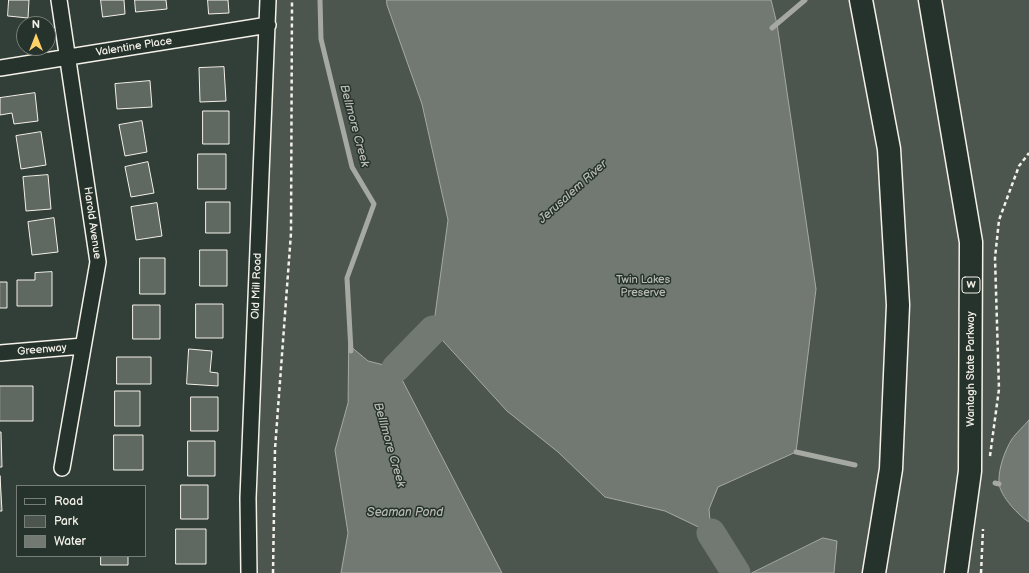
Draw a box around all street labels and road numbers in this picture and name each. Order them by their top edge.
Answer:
street label: Valentine Place [95,34,173,60]
street label: Harold Avenue [80,186,104,260]
street label: Old Mill Road [249,253,265,319]
road number: W [962,277,980,293]
street label: Wantagh State Parkway [964,311,978,427]
street label: Greenway [17,341,67,359]

